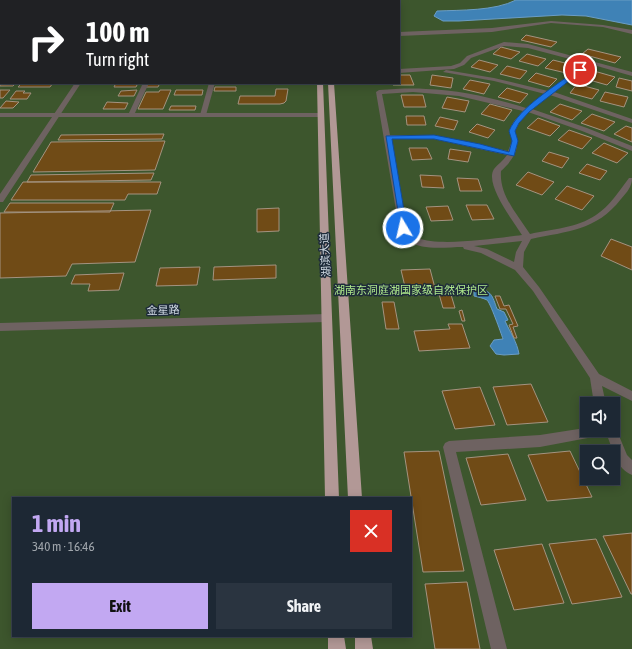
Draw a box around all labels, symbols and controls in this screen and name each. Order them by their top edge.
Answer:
icon: right [20,16,72,68]
text: 100 m [86,16,149,48]
text: Turn right [86,49,149,70]
pin [563,53,597,87]
icon: arrive [569,59,591,81]
position arrow [382,207,424,249]
street label: 湖滨大道 [318,233,332,277]
park label: 湖南东洞庭湖国家级自然保护区 [334,284,488,296]
street label: 金星路 [146,303,180,317]
map controls [580,397,620,485]
button: sound [580,397,620,437]
button: search [580,445,620,485]
text: 1 min [32,510,81,537]
button: close [350,510,392,552]
text: 340 m · 16:46 [32,539,95,554]
button: Exit [32,583,208,629]
button: Share [216,583,392,629]

